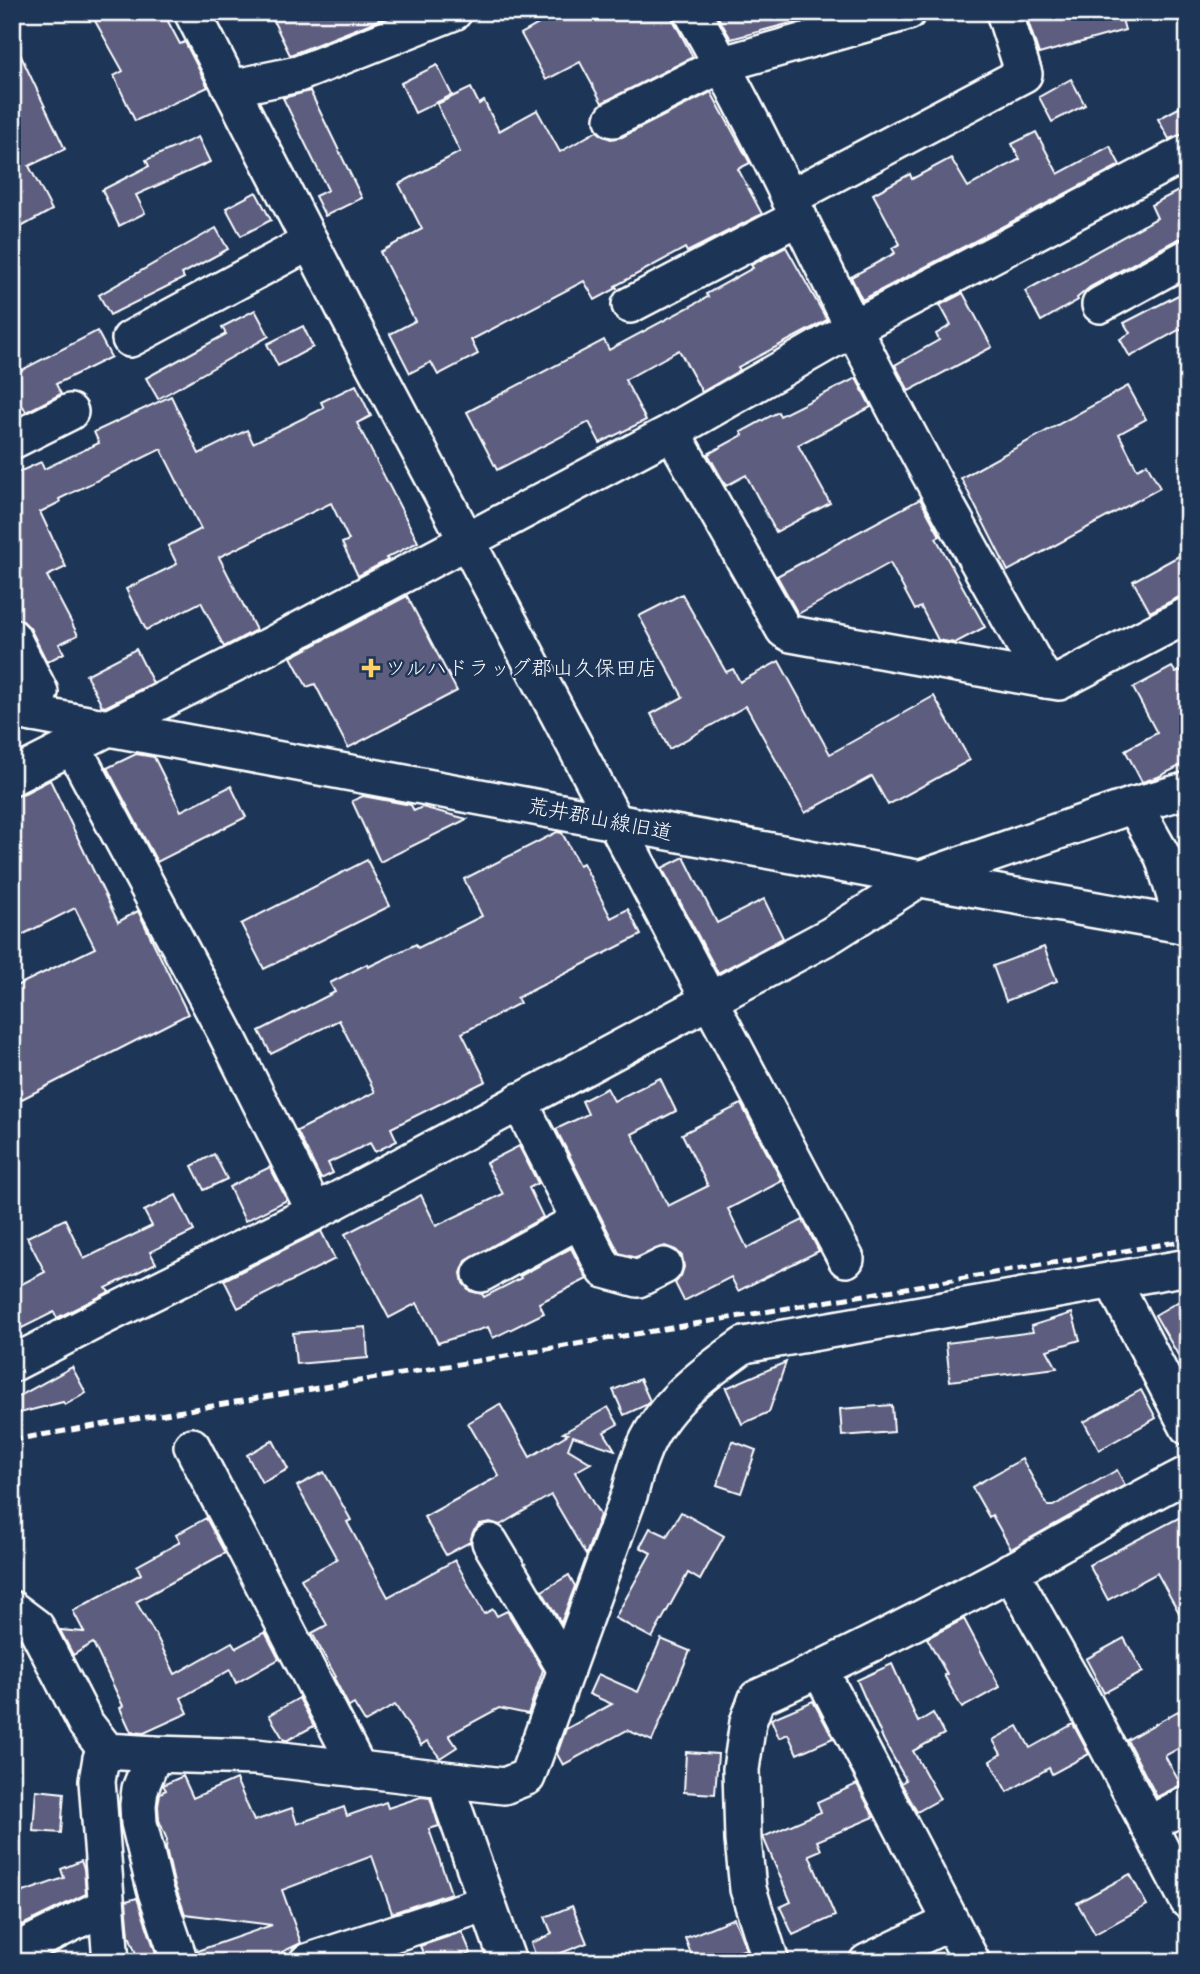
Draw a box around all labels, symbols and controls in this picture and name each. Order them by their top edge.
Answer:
place label: ツルハドラッグ郡山久保田店 [385,656,657,680]
marker: ツルハドラッグ郡山久保田店 [363,660,379,676]
street label: 荒井郡山線旧道 [526,793,674,845]

